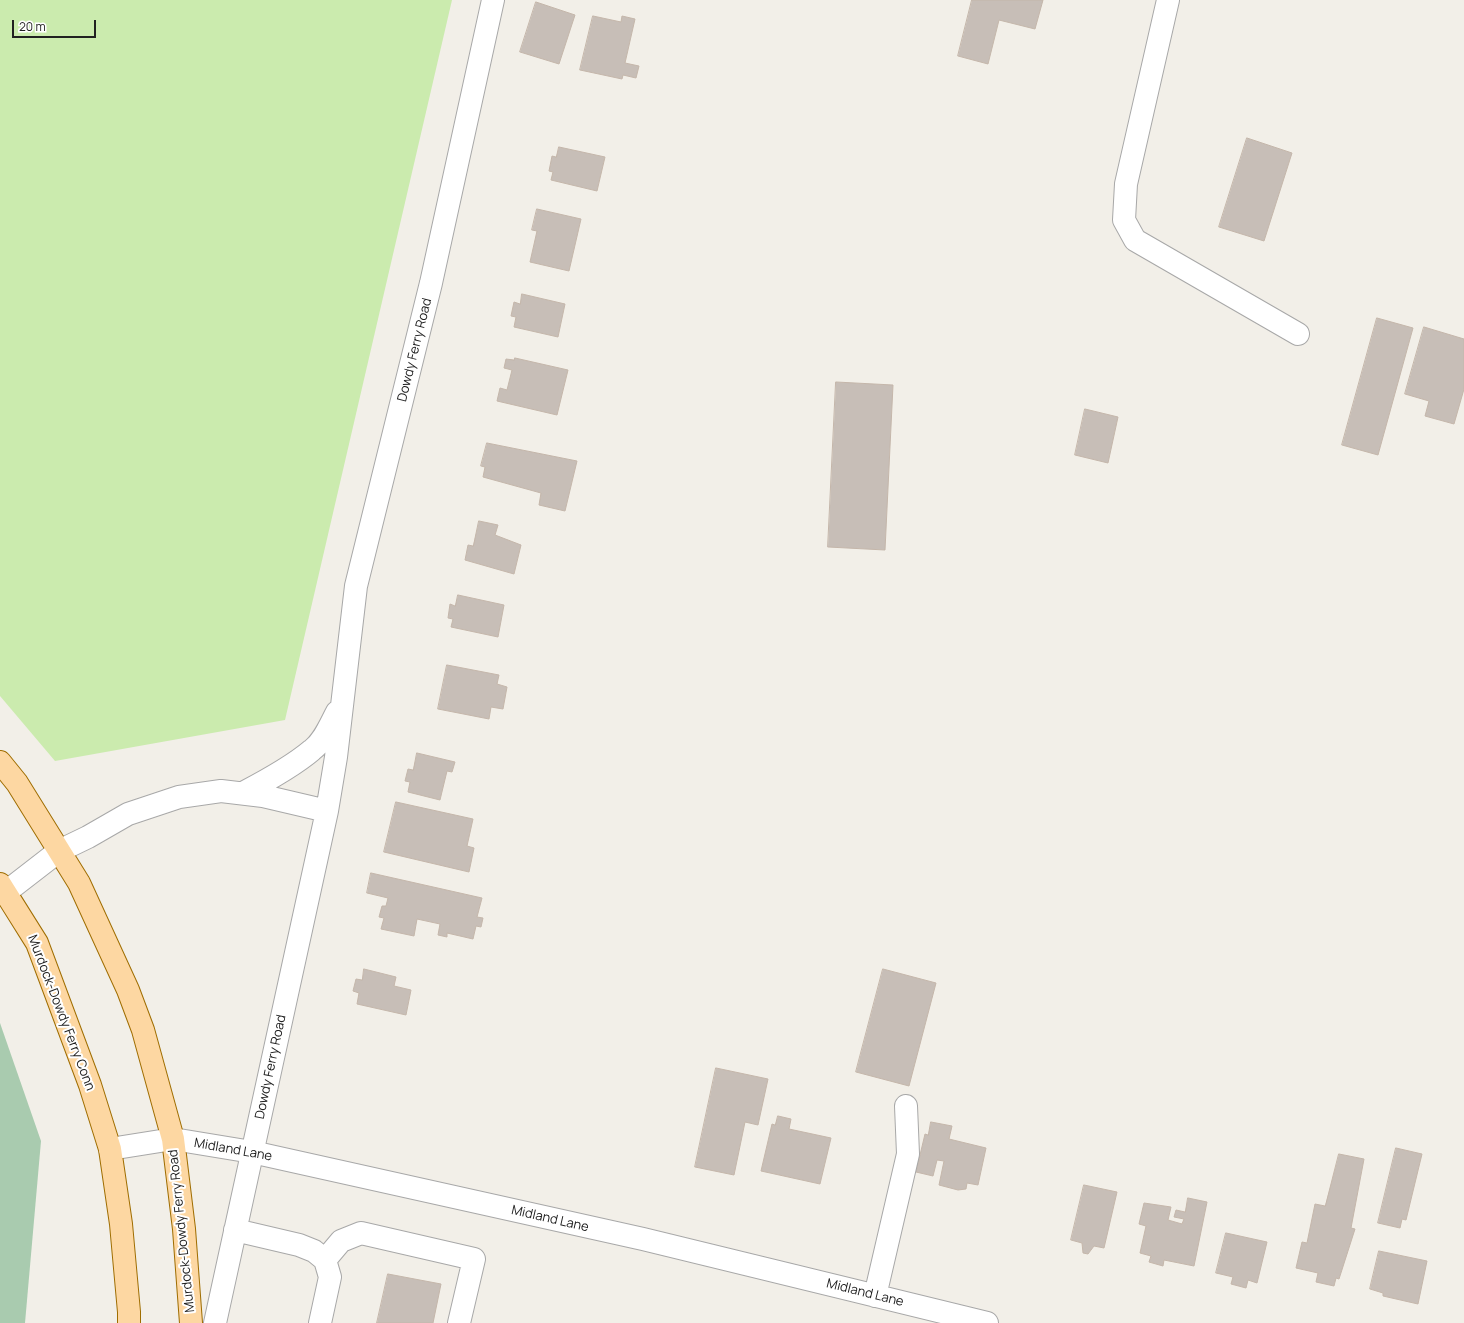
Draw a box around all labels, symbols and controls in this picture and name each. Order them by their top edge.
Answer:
scale bar [14,12,98,38]
text: 20 m [19,18,46,35]
street label: Dowdy Ferry Road [395,296,435,404]
street label: Murdock-Dowdy Ferry Conn [24,933,98,1093]
street label: Dowdy Ferry Road [252,1013,290,1121]
street label: Midland Lane [193,1135,273,1165]
street label: Murdock-Dowdy Ferry Road [166,1149,198,1313]
street label: Midland Lane [510,1203,590,1235]
street label: Midland Lane [825,1276,905,1310]

